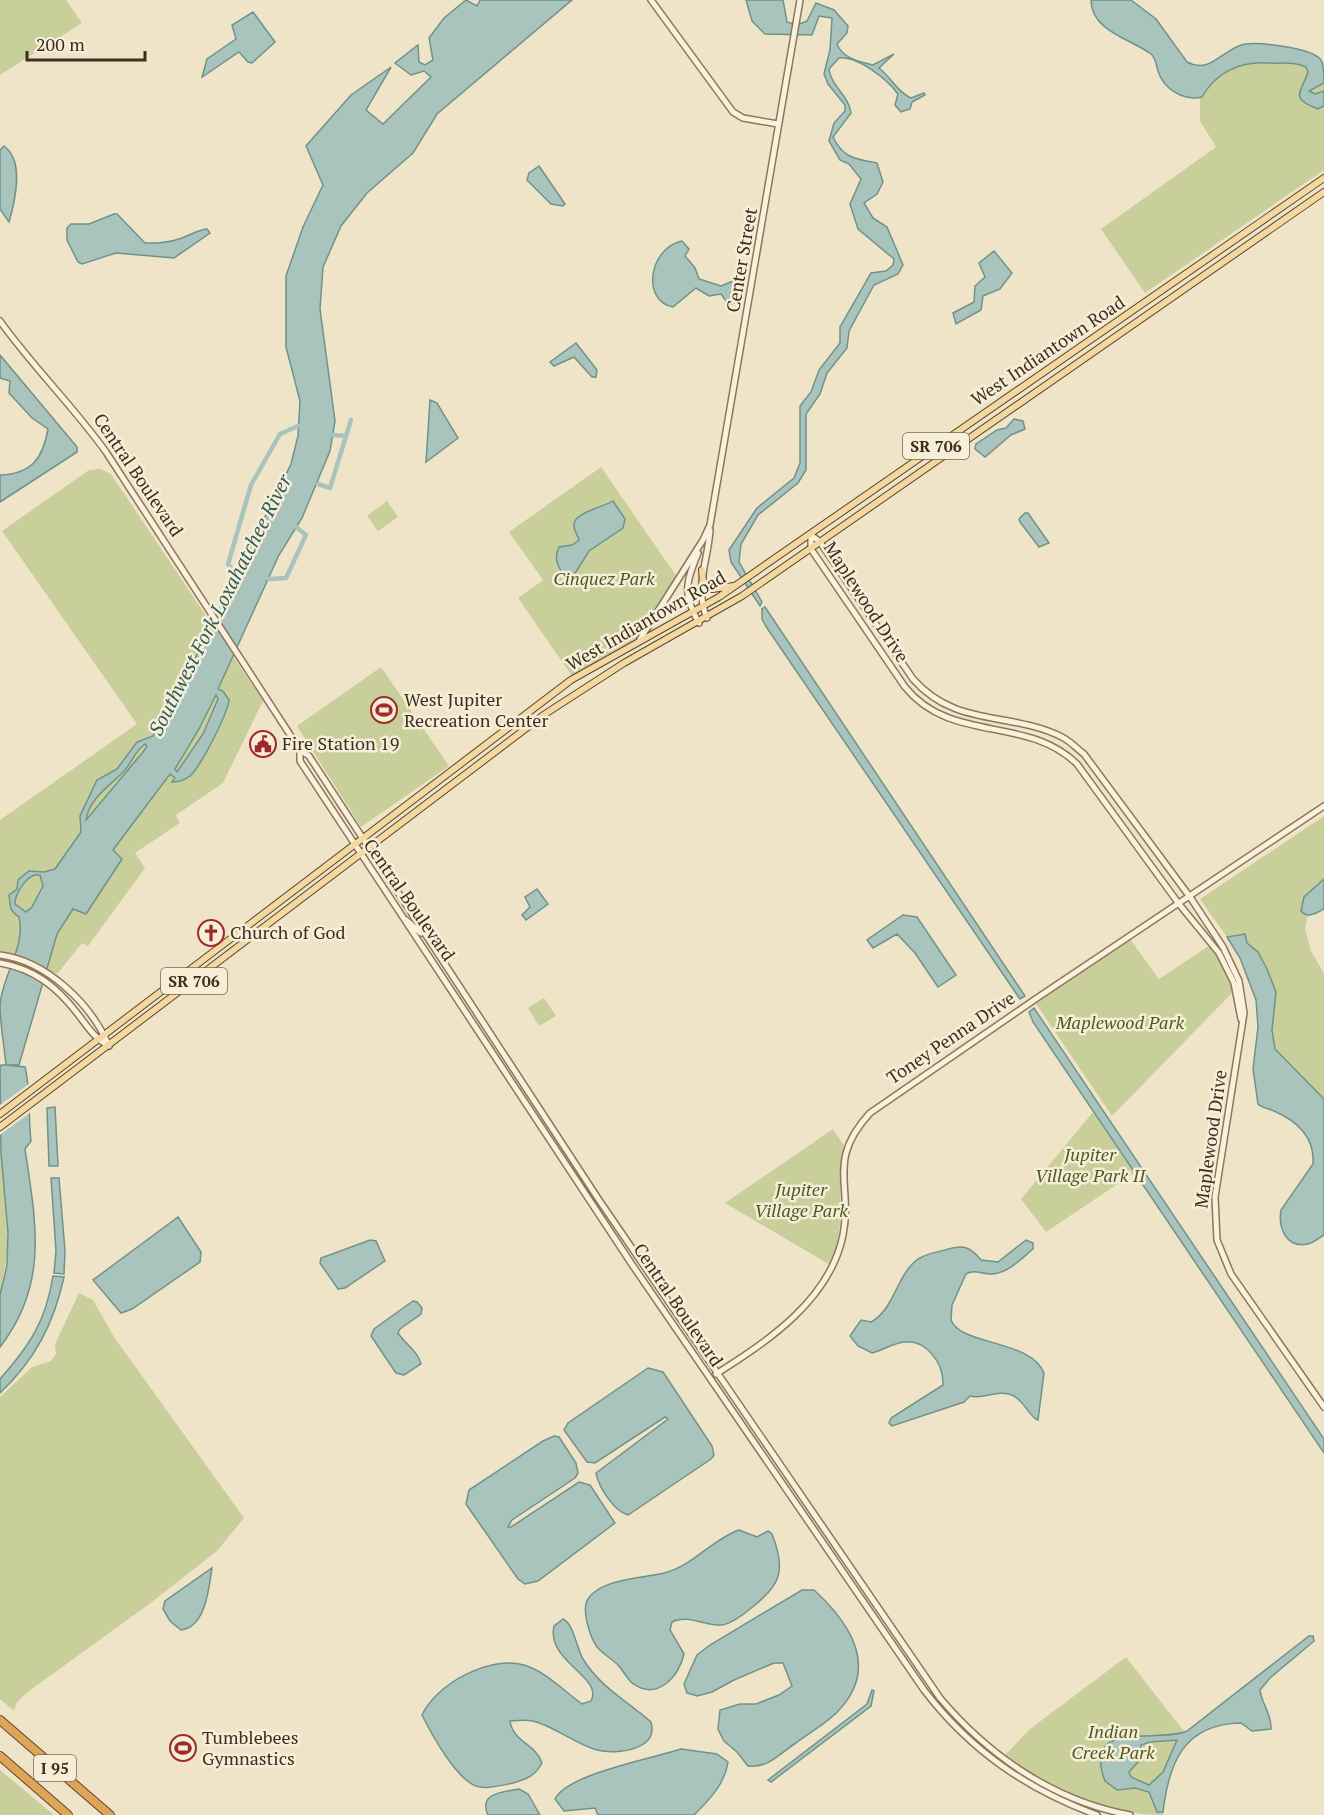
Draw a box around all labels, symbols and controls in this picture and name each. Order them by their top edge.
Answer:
scale bar [27,24,146,62]
text: 200 m [36,32,85,56]
street label: Center Street [720,205,762,314]
street label: West Indiantown Road [966,290,1129,411]
street label: Central Boulevard [89,408,189,541]
road number: SR 706 [903,433,969,459]
water label: Southwest Fork Loxahatchee River [142,468,298,740]
street label: Maplewood Drive [819,536,915,666]
street label: West Indiantown Road [561,565,730,676]
park label: Cinquez Park [553,566,655,590]
place label: West Jupiter Recreation Center [404,687,548,732]
sports icon: West Jupiter Recreation Center [369,695,399,725]
public building icon: Fire Station 19 [248,729,278,759]
place label: Fire Station 19 [282,731,399,755]
street label: Central Boulevard [359,834,461,965]
church icon: Church of God [196,918,226,948]
place label: Church of God [230,920,346,944]
road number: SR 706 [161,968,227,994]
street label: Toney Penna Drive [882,985,1019,1089]
park label: Maplewood Park [1055,1010,1184,1034]
street label: Maplewood Drive [1188,1068,1232,1210]
park label: Jupiter Village Park II [1035,1142,1147,1187]
park label: Jupiter Village Park [754,1177,848,1222]
street label: Central Boulevard [629,1238,729,1371]
park label: Indian Creek Park [1071,1719,1155,1764]
place label: Tumblebees Gymnastics [202,1725,298,1770]
sports icon: Tumblebees Gymnastics [168,1733,198,1763]
road number: I 95 [34,1755,76,1781]

